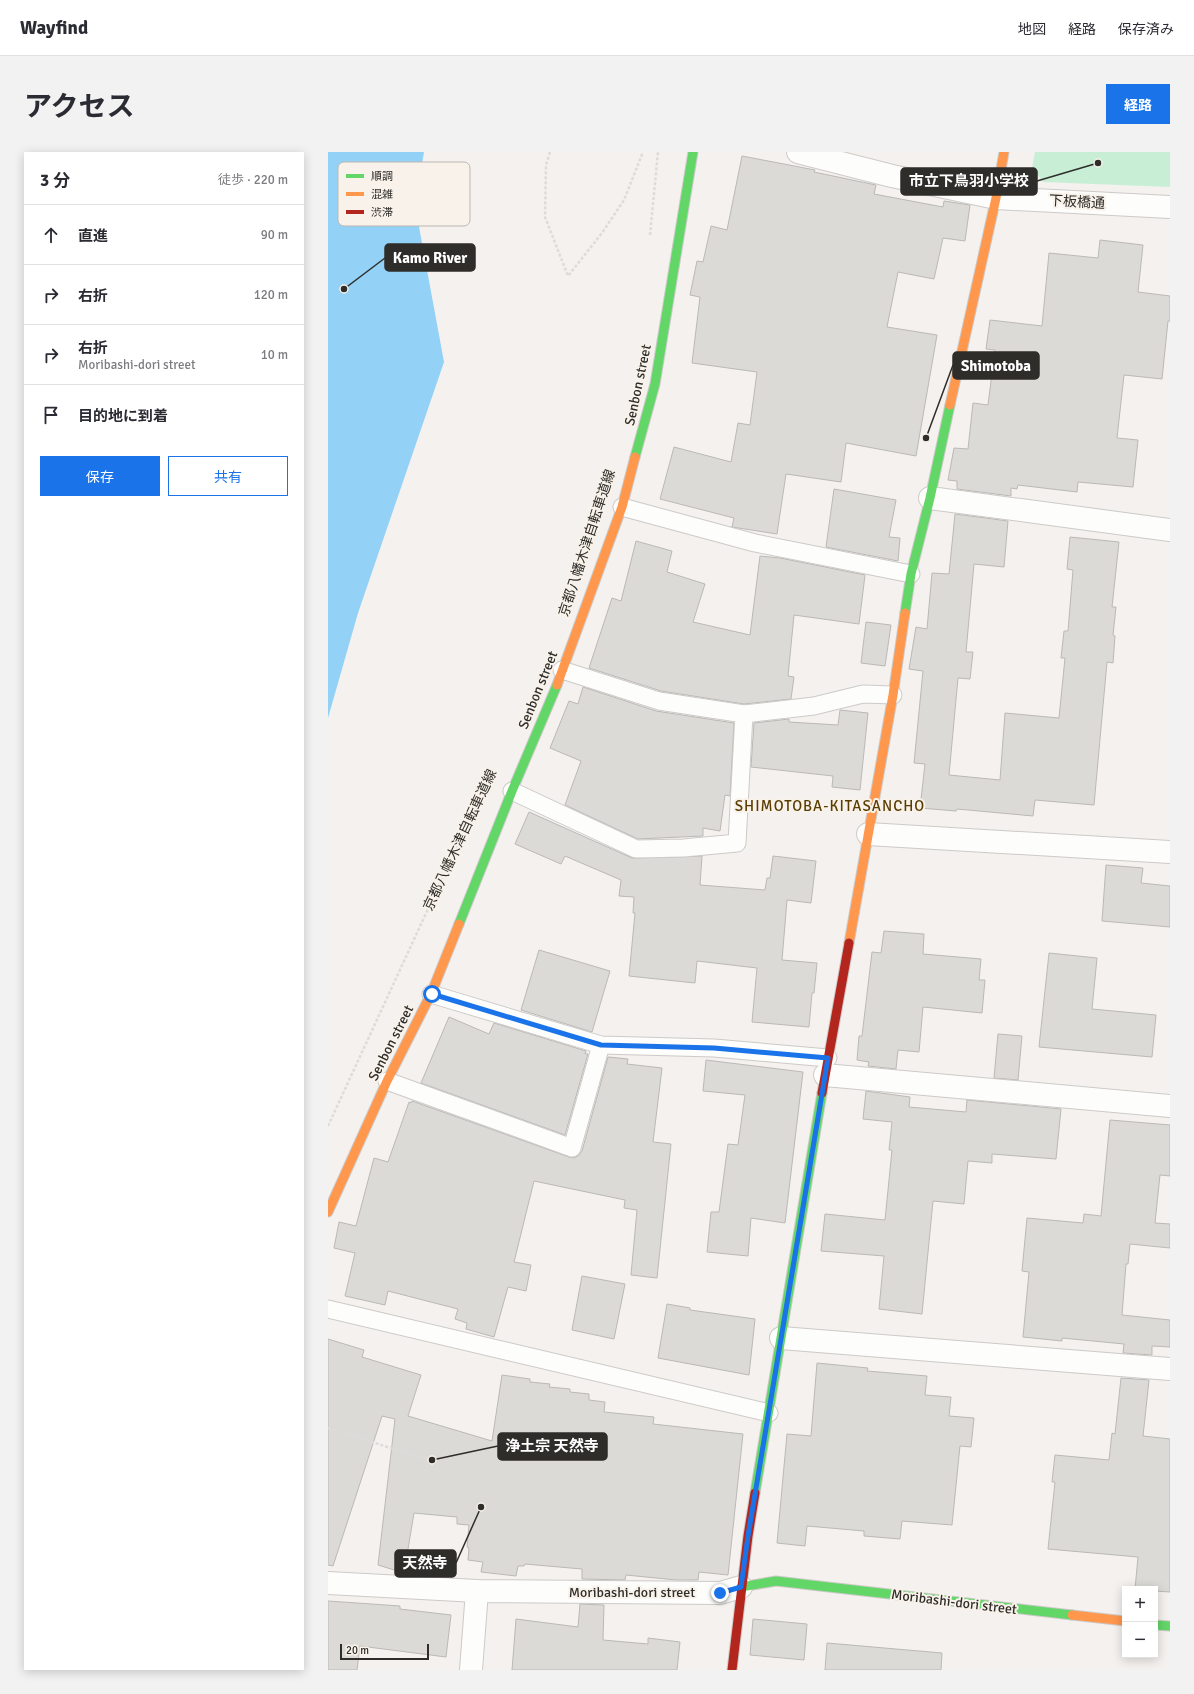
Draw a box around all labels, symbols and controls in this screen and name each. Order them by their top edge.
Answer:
text: Wayfind [20,16,88,40]
text: 地図 [1018,21,1046,38]
text: 経路 [1068,21,1096,38]
text: 保存済み [1118,21,1174,38]
button: 経路 [1106,84,1170,124]
text: アクセス [24,90,135,124]
legend [338,162,470,226]
callout: 市立下鳥羽小学校 [901,168,1037,195]
text: 3 分 [40,170,70,191]
text: 順調 [371,170,393,183]
text: 徒歩 · 220 m [218,172,288,188]
text: 市立下鳥羽小学校 [909,172,1029,190]
text: 混雑 [371,188,393,201]
street label: 下板橋通 [1049,192,1105,212]
text: 渋滞 [371,206,393,219]
icon: ahead [40,224,62,246]
text: 直進 [78,227,108,245]
text: 90 m [261,227,288,243]
callout: Kamo River [385,244,475,271]
text: Kamo River [393,249,467,267]
icon: right [40,284,62,306]
text: 右折 [78,287,108,305]
text: 120 m [254,287,288,303]
text: 右折 [78,339,108,357]
street label: Senbon street [621,343,655,427]
icon: right [40,344,62,366]
text: 10 m [261,347,288,363]
callout: Shimotoba [953,352,1039,379]
text: Moribashi-dori street [78,357,195,373]
text: Shimotoba [961,357,1031,375]
icon: arrive [40,404,62,426]
text: 目的地に到着 [78,407,168,425]
button: 保存 [40,456,160,496]
button: 共有 [168,456,288,496]
street label: 京都八幡木津自転車道線 [555,467,619,619]
street label: Senbon street [515,648,561,731]
street label: 京都八幡木津自転車道線 [420,767,500,913]
district label: SHIMOTOBA-KITASANCHO [735,797,925,815]
route start [423,985,441,1003]
street label: Senbon street [365,1002,417,1084]
callout: 浄土宗 天然寺 [498,1433,607,1460]
text: 浄土宗 天然寺 [505,1437,599,1455]
callout: 天然寺 [395,1550,456,1577]
text: 天然寺 [402,1554,448,1572]
street label: Moribashi-dori street [569,1584,695,1601]
route end [711,1584,729,1602]
street label: Moribashi-dori street [890,1586,1018,1618]
map controls [1122,1586,1158,1658]
button: + [1122,1586,1158,1622]
button: − [1122,1622,1158,1658]
scale bar [340,1642,429,1661]
text: 20 m [346,1644,369,1657]

